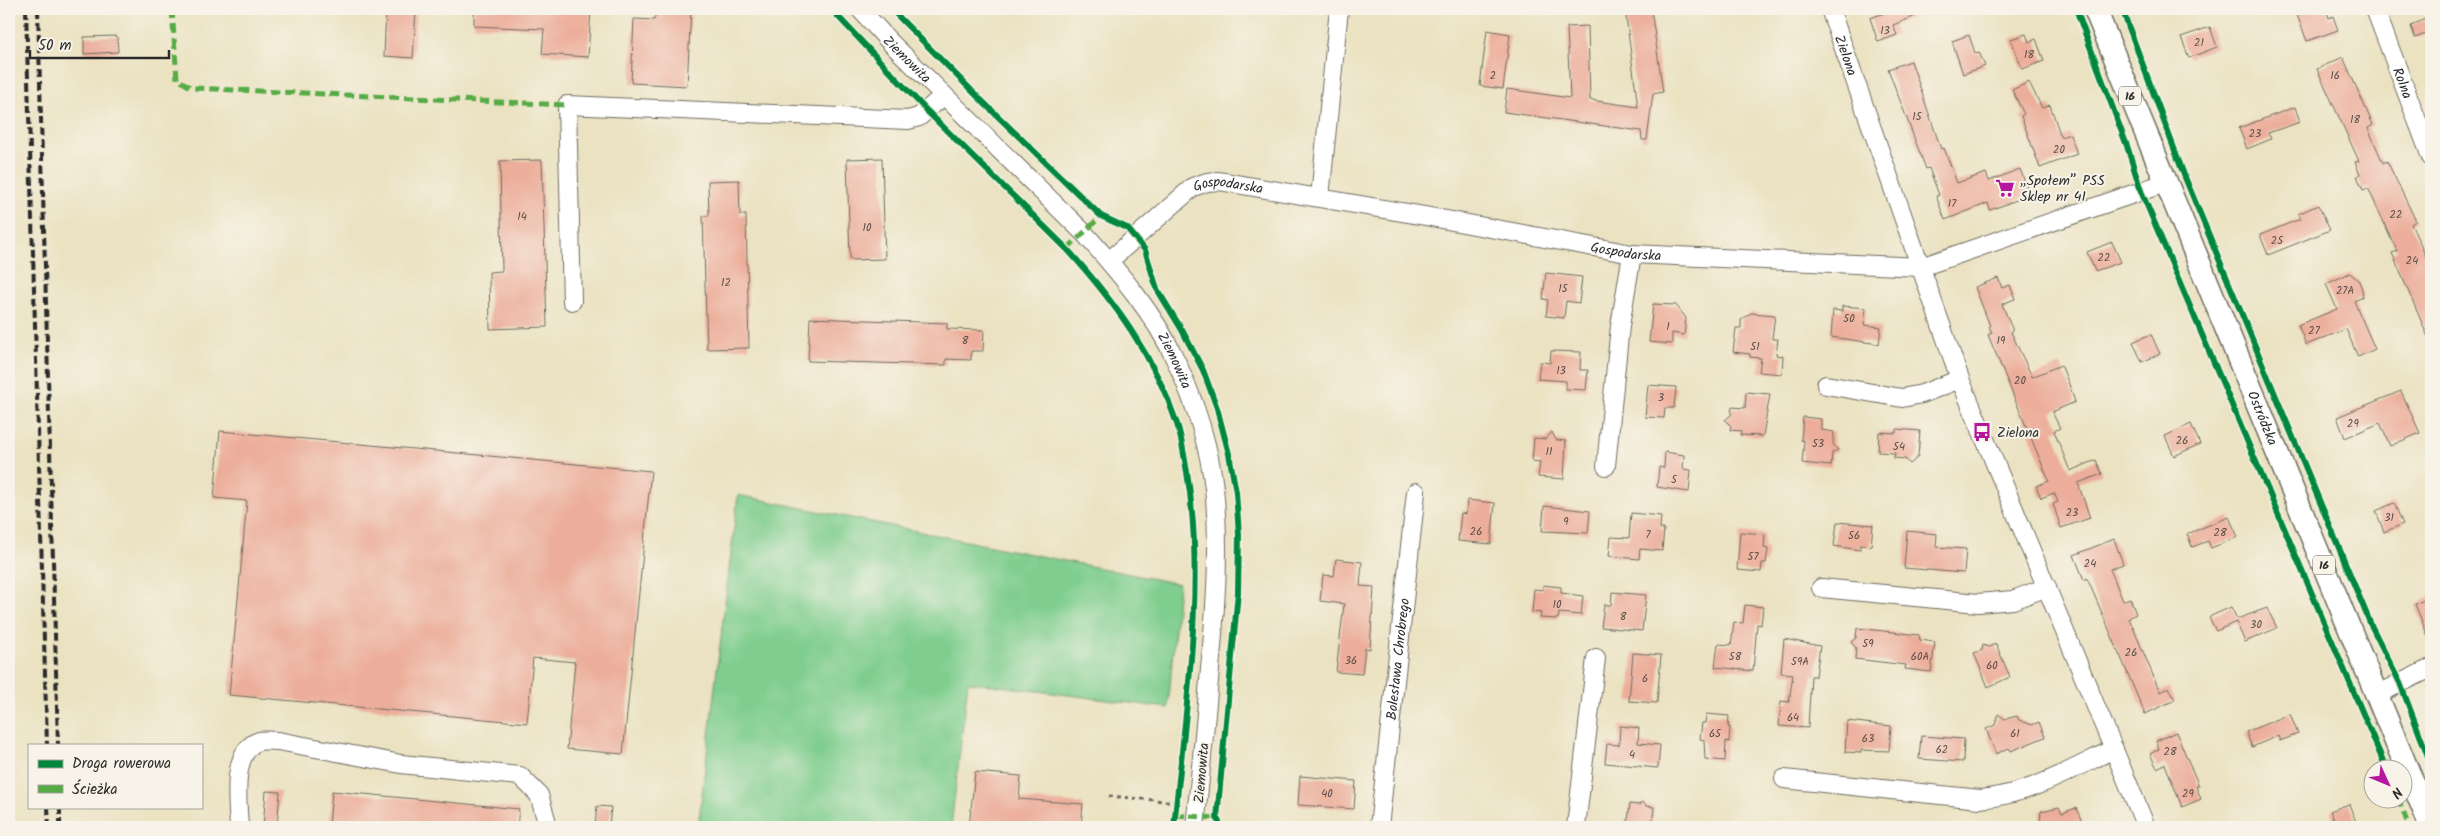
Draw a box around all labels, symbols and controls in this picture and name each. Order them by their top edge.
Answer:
house number: 13 [1880,22,1890,40]
scale bar [30,28,169,60]
street label: Ziemowita [877,31,936,89]
street label: Zielona [1828,32,1863,79]
text: 50 m [38,34,72,58]
house number: 21 [2194,34,2204,52]
house number: 18 [2024,46,2034,64]
street label: Rolna [2386,64,2418,102]
house number: 2 [1490,67,1496,85]
house number: 16 [2330,67,2340,85]
road number: 16 [2119,86,2141,105]
house number: 15 [1912,108,1923,126]
house number: 18 [2350,111,2360,129]
house number: 23 [2249,125,2261,143]
house number: 20 [2053,141,2065,159]
place label: „Społem” PSS Sklep nr 41 [2020,170,2105,208]
street label: Gospodarska [1190,171,1265,200]
supermarket icon: „Społem” PSS Sklep nr 41 [1994,177,2016,199]
house number: 17 [1948,195,1957,213]
house number: 22 [2390,206,2402,224]
house number: 14 [517,208,527,226]
house number: 10 [863,219,872,237]
house number: 25 [2271,232,2284,250]
street label: Gospodarska [1589,237,1662,267]
house number: 22 [2098,249,2110,267]
house number: 24 [2406,252,2418,270]
house number: 12 [721,274,731,292]
house number: 15 [1558,280,1569,298]
house number: 27A [2336,282,2354,300]
house number: 50 [1843,310,1855,328]
house number: 1 [1666,318,1670,336]
house number: 27 [2308,322,2321,340]
street label: Ziemowita [1151,328,1197,392]
house number: 8 [962,332,969,350]
house number: 19 [1997,332,2006,350]
house number: 51 [1750,338,1760,356]
house number: 13 [1556,362,1566,380]
house number: 20 [2014,372,2026,390]
street label: Ostródzka [2241,388,2283,449]
house number: 3 [1658,389,1664,407]
house number: 29 [2347,415,2360,433]
bus stop icon: Zielona [1971,421,1993,443]
place label: Zielona [1997,422,2039,444]
house number: 26 [2176,432,2188,450]
house number: 53 [1812,435,1824,453]
house number: 54 [1893,438,1905,456]
house number: 11 [1546,443,1552,461]
house number: 5 [1671,471,1678,489]
house number: 23 [2066,504,2078,522]
house number: 31 [2384,509,2394,527]
house number: 9 [1563,513,1569,531]
house number: 26 [1470,523,1482,541]
house number: 28 [2213,524,2227,542]
house number: 7 [1645,526,1651,544]
house number: 56 [1848,527,1860,545]
house number: 57 [1748,548,1759,566]
house number: 24 [2084,555,2096,573]
road number: 16 [2313,556,2335,574]
house number: 10 [1553,596,1562,614]
street label: Bolesława Chrobrego [1381,597,1416,721]
house number: 8 [1620,608,1627,626]
house number: 30 [2250,616,2262,634]
house number: 59 [1862,635,1874,653]
house number: 26 [2125,644,2137,662]
house number: 58 [1729,648,1742,666]
house number: 60A [1911,648,1929,666]
house number: 36 [1345,652,1357,670]
house number: 59A [1791,653,1809,671]
house number: 60 [1986,657,1998,675]
house number: 6 [1642,670,1648,688]
house number: 64 [1787,709,1799,727]
house number: 65 [1709,725,1722,743]
house number: 61 [2010,725,2020,743]
house number: 63 [1862,730,1874,748]
house number: 62 [1936,741,1948,759]
street label: Ziemowita [1188,742,1216,804]
house number: 28 [2163,743,2177,761]
legend [28,744,202,808]
house number: 4 [1629,746,1635,764]
text: Droga rowerowa [72,752,171,776]
north arrow [2362,758,2412,808]
text: Ścieżka [72,778,117,802]
text: N [2386,782,2408,803]
house number: 40 [1321,785,1333,803]
house number: 29 [2182,785,2195,803]

